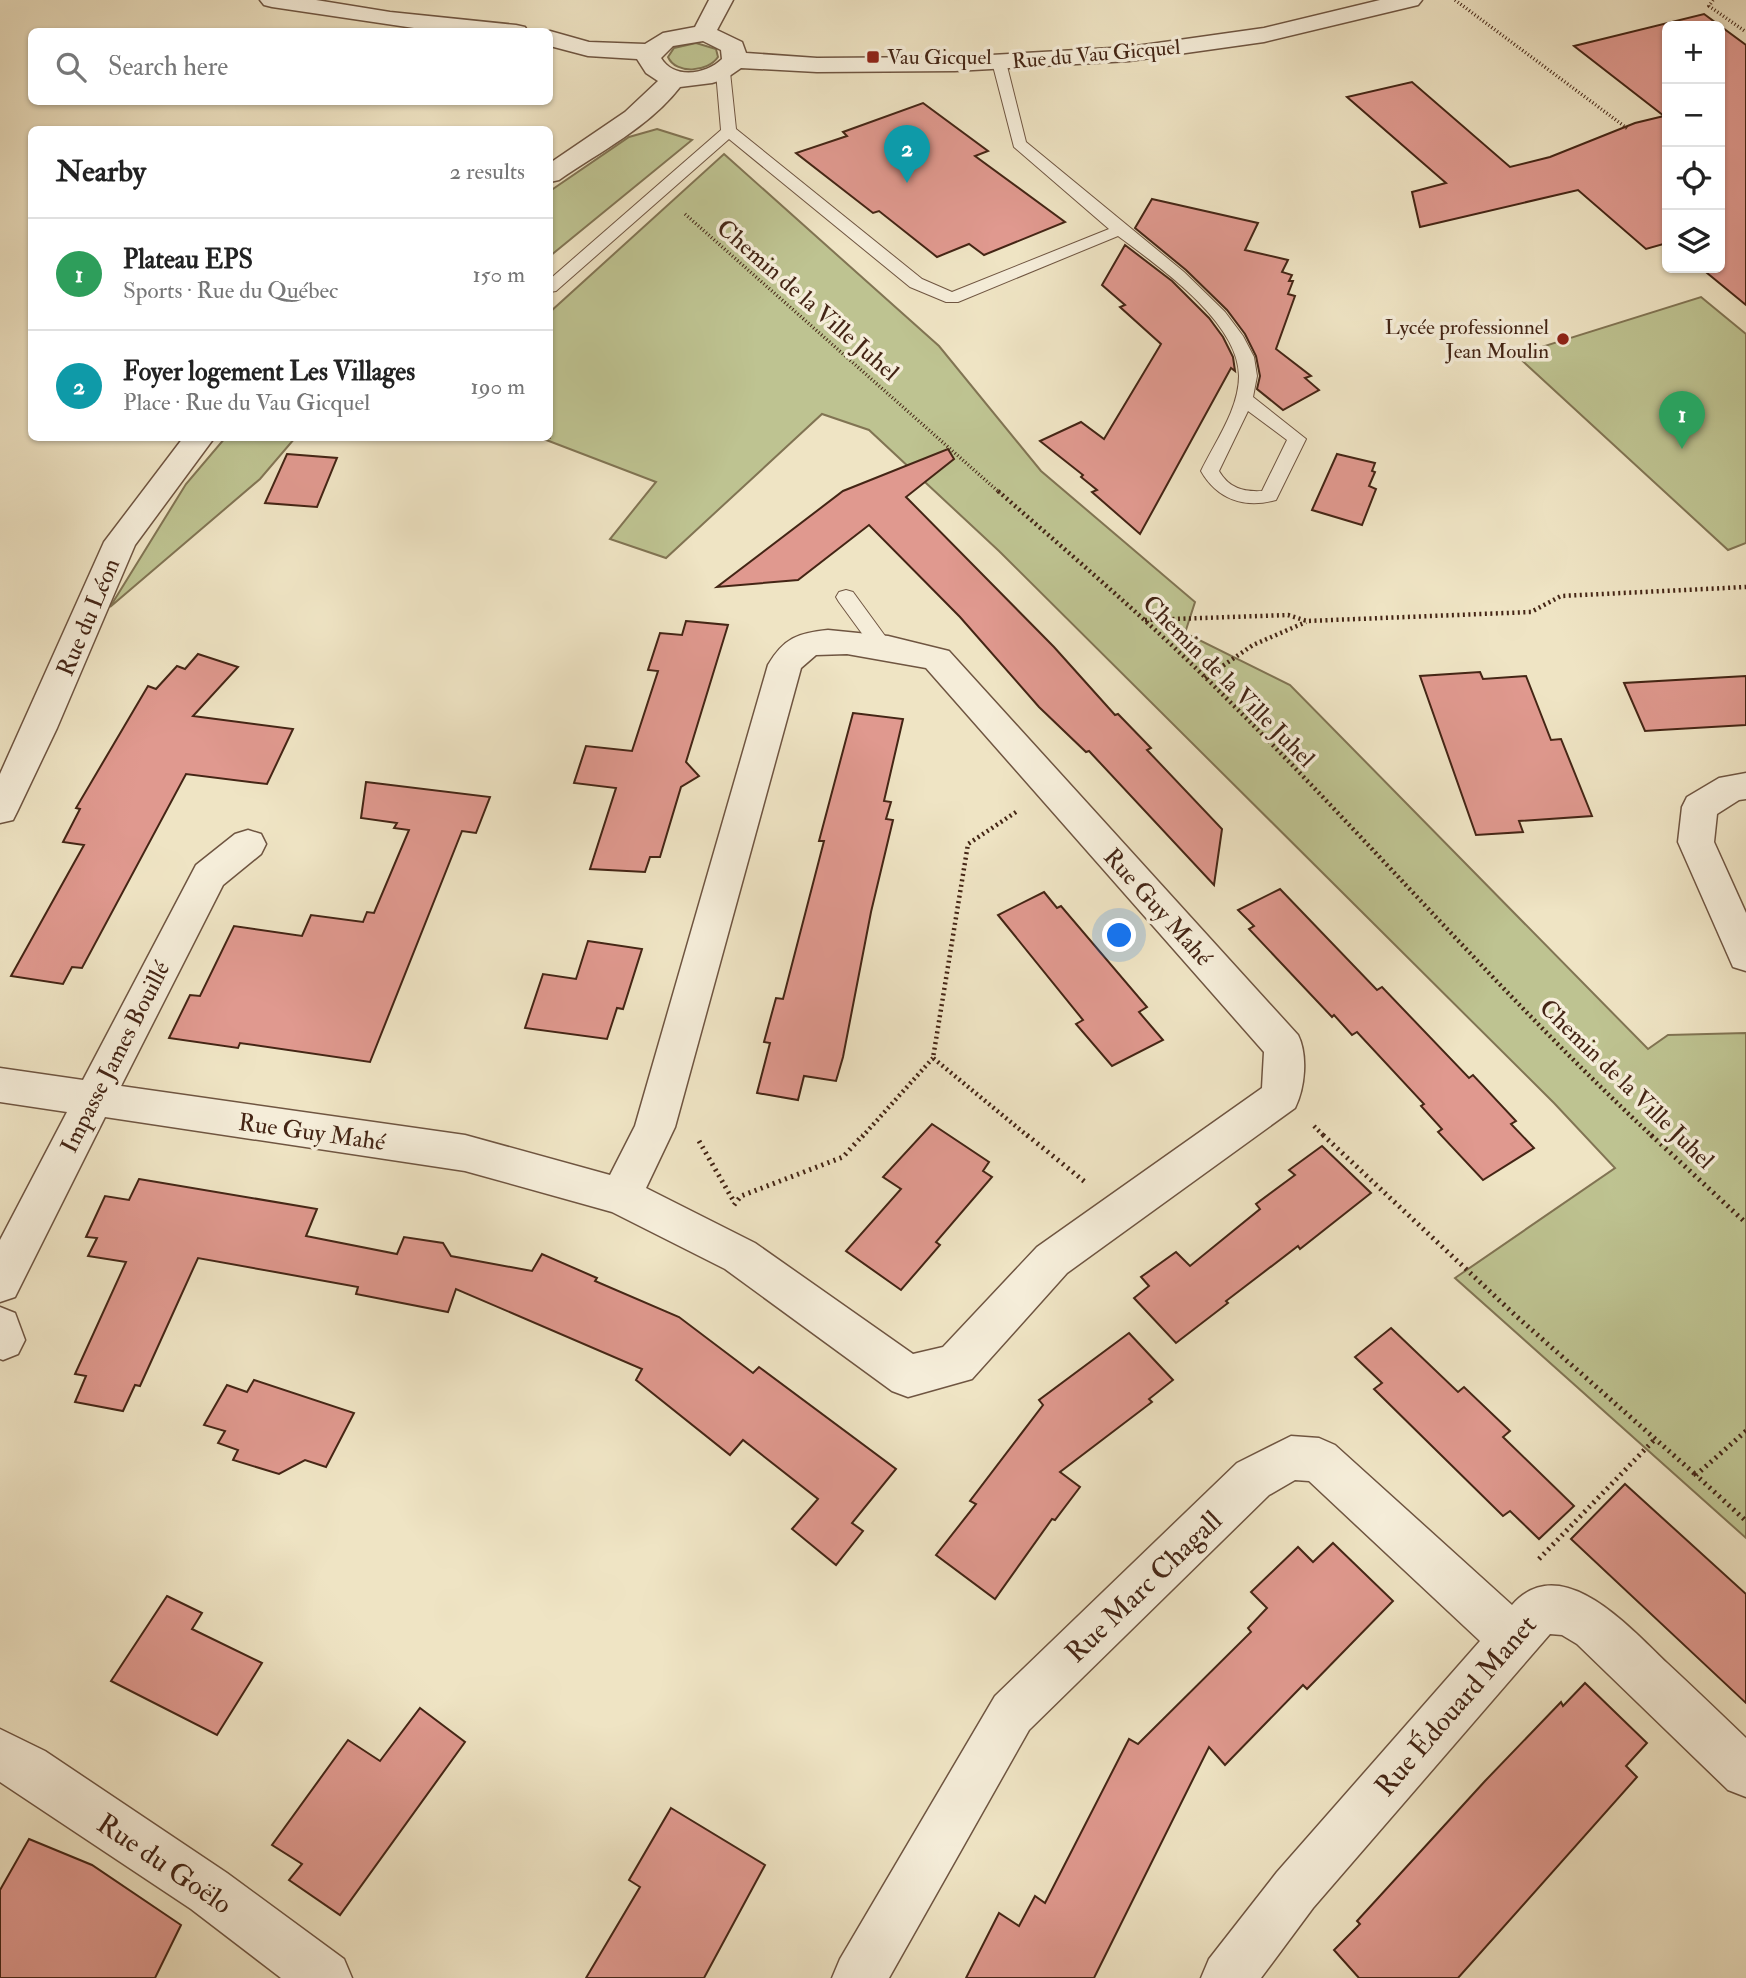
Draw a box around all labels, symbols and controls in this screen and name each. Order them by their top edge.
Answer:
map controls [1662,21,1725,273]
button: + [1662,21,1725,84]
search box [28,28,553,105]
street label: Rue du Vau Gicquel [1011,34,1182,75]
place label: Vau Gicquel [887,44,992,71]
icon: search [52,48,90,86]
marker: Vau Gicquel [865,49,881,65]
text: Search here [108,51,228,83]
button: − [1662,84,1725,147]
pin: 2 [884,125,930,183]
button: locate [1662,147,1725,210]
text: Nearby [56,153,146,190]
text: 2 results [450,157,525,186]
button: layers [1662,210,1725,273]
street label: Chemin de la Ville Juhel [710,213,905,388]
text: Plateau EPS [123,244,253,276]
text: 1 [75,260,83,289]
text: 150 m [472,260,525,289]
text: Sports · Rue du Québec [123,276,338,305]
place label: Lycée professionnel Jean Moulin [1385,314,1550,365]
marker: Lycée professionnel Jean Moulin [1555,331,1571,347]
text: Foyer logement Les Villages [123,356,415,388]
text: 2 [73,372,85,401]
text: 190 m [471,372,525,401]
text: Place · Rue du Vau Gicquel [123,388,370,417]
pin: 1 [1659,391,1705,449]
street label: Rue du Léon [50,554,127,681]
street label: Chemin de la Ville Juhel [1136,589,1321,774]
street label: Rue Guy Mahé [1097,842,1219,973]
your location [1102,918,1136,952]
street label: Impasse James Bouillé [54,955,178,1158]
street label: Chemin de la Ville Juhel [1533,993,1721,1176]
street label: Rue Guy Mahé [236,1107,388,1158]
street label: Rue Marc Chagall [1058,1504,1230,1671]
street label: Rue Édouard Manet [1368,1608,1544,1804]
street label: Rue du Goëlo [90,1806,238,1922]

